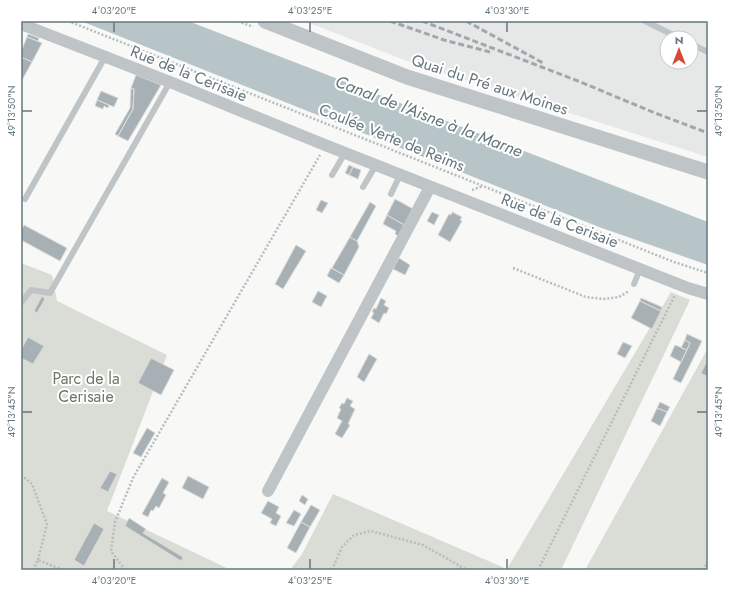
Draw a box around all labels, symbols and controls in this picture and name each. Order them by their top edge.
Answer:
text: 4°03'20"E [92,3,136,18]
text: 4°03'25"E [288,3,332,18]
text: 4°03'30"E [485,3,529,18]
north arrow [659,30,699,70]
text: N [675,32,683,48]
street label: Rue de la Cerisaie [127,40,251,107]
street label: Quai du Pré aux Moines [409,48,571,121]
water label: Canal de l'Aisne à la Marne [332,69,527,163]
text: 49°13'50"N [4,85,19,137]
text: 49°13'50"N [711,85,726,137]
street label: Coulée Verte de Reims [315,98,468,177]
street label: Rue de la Cerisaie [498,187,622,253]
park label: Parc de la Cerisaie [52,367,120,408]
text: 49°13'45"N [4,386,19,438]
text: 49°13'45"N [711,386,726,438]
text: 4°03'20"E [92,573,136,588]
text: 4°03'25"E [288,573,332,588]
text: 4°03'30"E [485,573,529,588]

